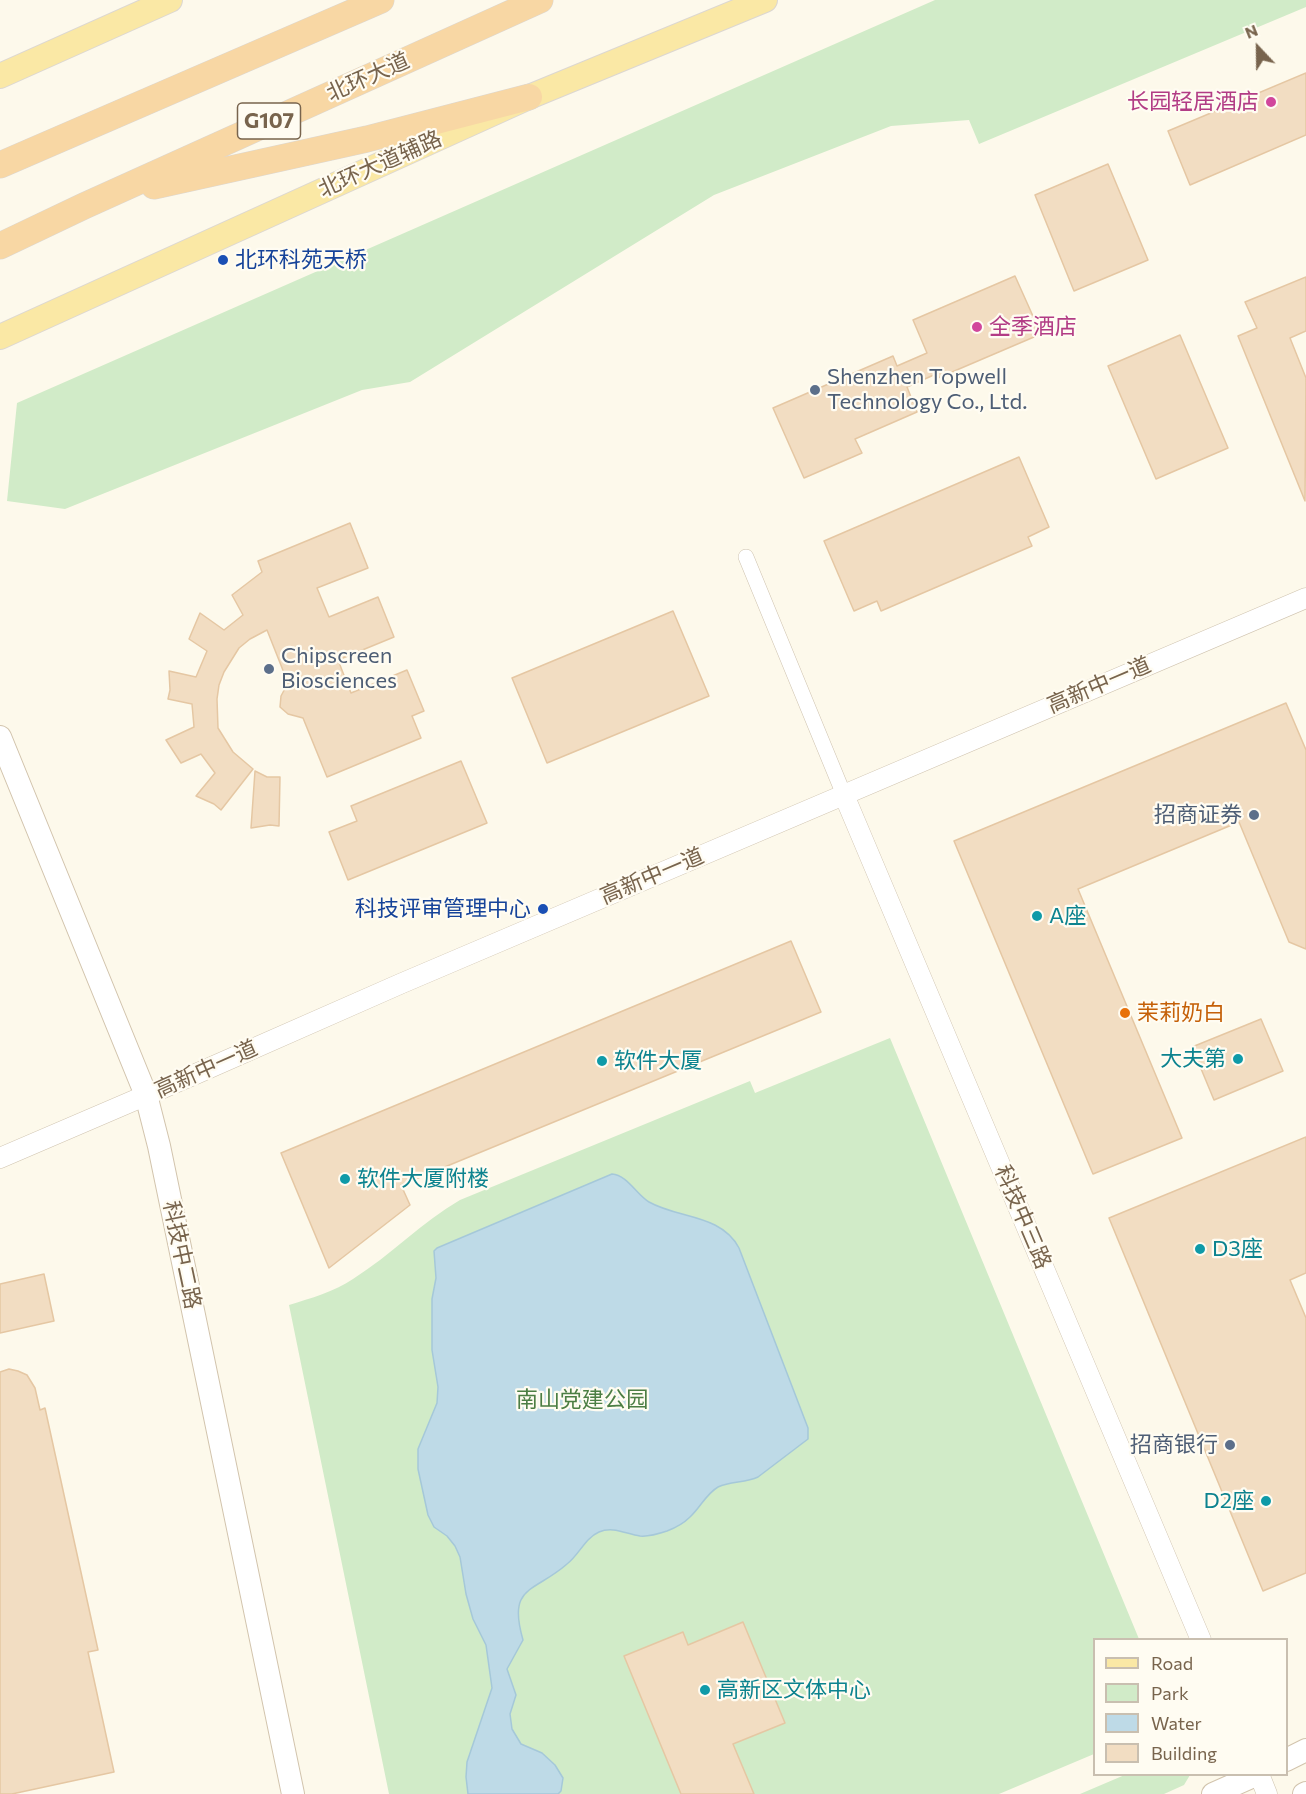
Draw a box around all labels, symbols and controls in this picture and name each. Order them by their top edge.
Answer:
north arrow [1228,18,1288,78]
text: N [1242,20,1260,42]
street label: 北环大道 [322,47,414,107]
place label: 长园轻居酒店 [1127,89,1259,115]
marker: 长园轻居酒店 [1264,95,1278,109]
road number: G107 [238,103,300,139]
street label: 北环大道辅路 [314,125,446,203]
place label: 北环科苑天桥 [235,247,367,273]
marker: 北环科苑天桥 [216,253,230,267]
place label: 全季酒店 [989,314,1077,340]
marker: 全季酒店 [970,320,984,334]
place label: Shenzhen Topwell Technology Co., Ltd. [827,364,1027,416]
marker: Shenzhen Topwell Technology Co., Ltd. [808,383,822,397]
place label: Chipscreen Biosciences [281,643,397,694]
street label: 高新中一道 [1043,651,1155,719]
marker: Chipscreen Biosciences [262,662,276,676]
place label: 招商证券 [1154,802,1242,828]
marker: 招商证券 [1247,808,1261,822]
street label: 高新中一道 [596,842,708,910]
place label: 科技评审管理中心 [355,896,531,922]
marker: 科技评审管理中心 [536,902,550,916]
place label: A座 [1049,903,1086,929]
marker: A座 [1030,909,1044,923]
place label: 茉莉奶白 [1137,1000,1225,1026]
marker: 茉莉奶白 [1118,1006,1132,1020]
street label: 高新中一道 [150,1035,262,1103]
place label: 大夫第 [1160,1046,1226,1072]
place label: 软件大厦 [614,1048,702,1074]
marker: 大夫第 [1231,1052,1245,1066]
marker: 软件大厦 [595,1054,609,1068]
street label: 科技中三路 [989,1161,1057,1273]
place label: 软件大厦附楼 [357,1166,489,1192]
marker: 软件大厦附楼 [338,1172,352,1186]
street label: 科技中二路 [158,1198,206,1312]
place label: D3座 [1212,1236,1263,1262]
marker: D3座 [1193,1242,1207,1256]
park label: 南山党建公园 [516,1387,648,1413]
place label: 招商银行 [1130,1432,1218,1458]
marker: 招商银行 [1223,1438,1237,1452]
place label: D2座 [1204,1488,1254,1514]
marker: D2座 [1259,1494,1273,1508]
legend [1093,1638,1288,1776]
text: Road [1151,1652,1193,1674]
place label: 高新区文体中心 [717,1677,871,1703]
text: Park [1151,1682,1189,1704]
marker: 高新区文体中心 [698,1683,712,1697]
text: Water [1151,1712,1202,1734]
text: Building [1151,1742,1217,1764]

